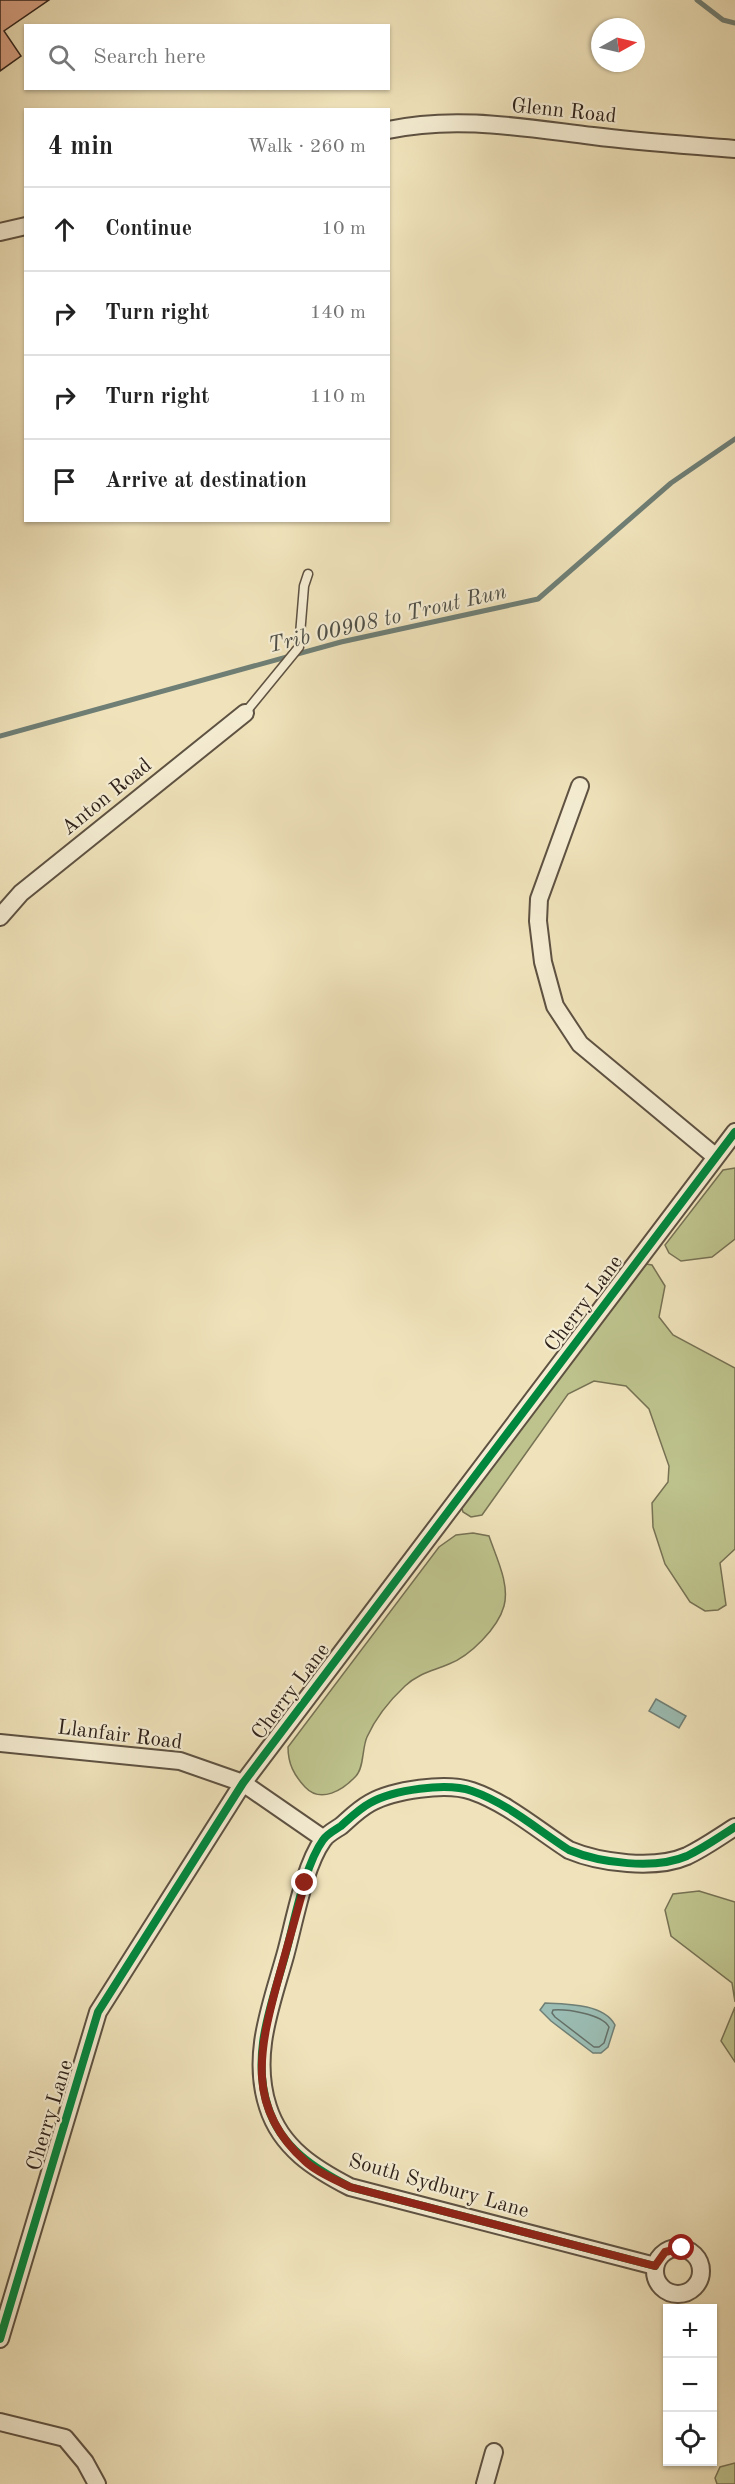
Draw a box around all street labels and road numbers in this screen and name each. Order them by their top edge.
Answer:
street label: Glenn Road [510,96,618,127]
street label: Anton Road [58,755,156,840]
street label: Cherry Lane [541,1252,627,1356]
street label: Cherry Lane [248,1640,334,1744]
street label: Llanfair Road [56,1717,184,1754]
street label: Cherry Lane [24,2057,77,2173]
street label: South Sydbury Lane [346,2151,531,2222]

